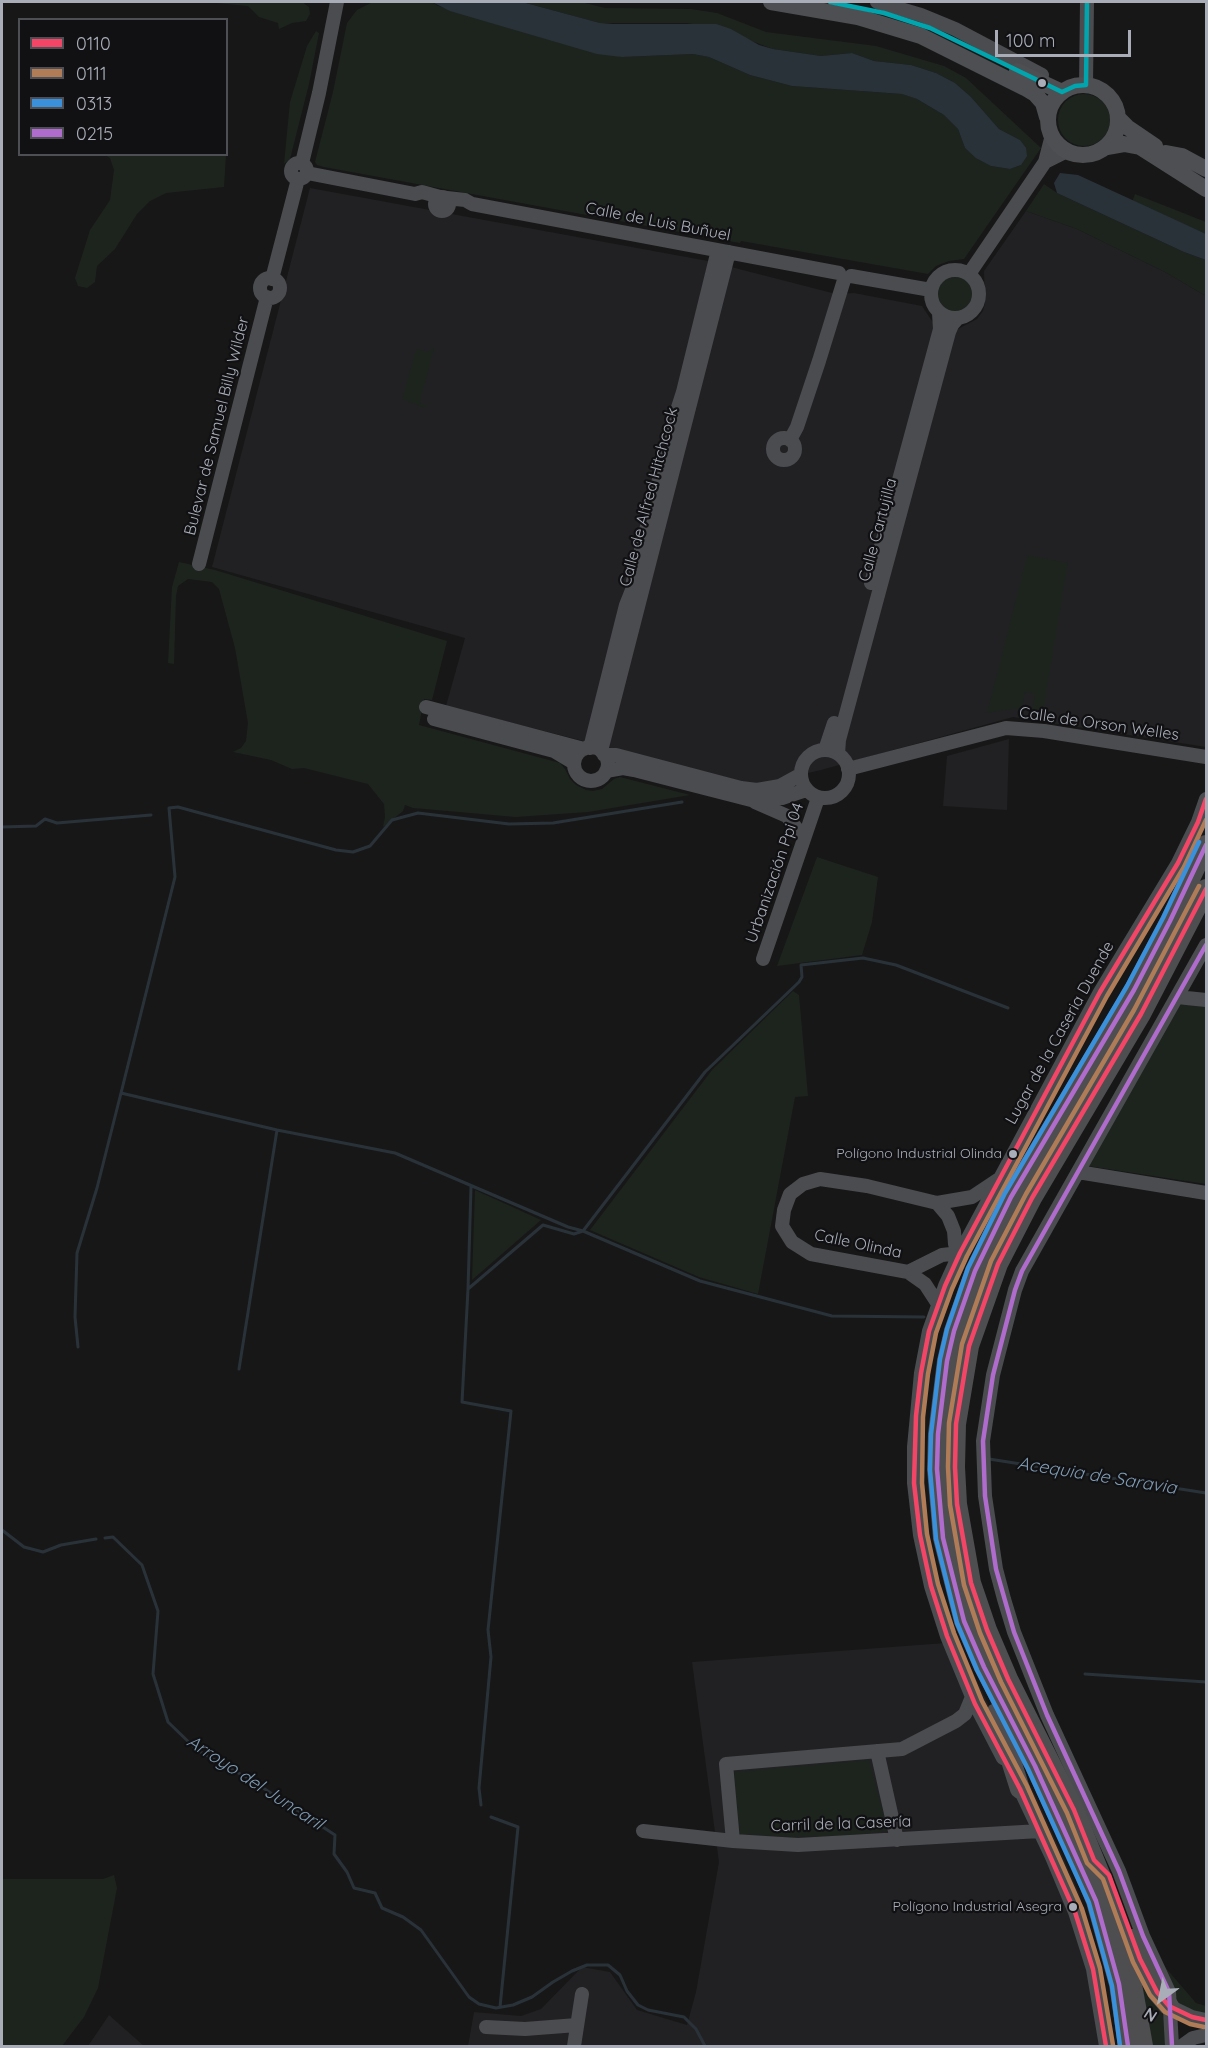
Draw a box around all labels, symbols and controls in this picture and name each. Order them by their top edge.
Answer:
legend [18,18,228,156]
scale bar [998,18,1134,56]
text: 100 m [1006,29,1055,52]
text: 0110 [76,32,111,55]
text: 0111 [76,62,107,85]
unlabelled marker [1036,77,1048,89]
text: 0313 [76,92,112,115]
text: 0215 [76,122,113,145]
street label: Calle de Luis Buñuel [584,199,732,245]
street label: Bulevar de Samuel Billy Wilder [180,315,254,537]
street label: Calle de Alfred Hitchcock [616,405,682,589]
street label: Calle Cartujilla [855,476,901,584]
street label: Calle de Orson Welles [1018,703,1180,745]
street label: Urbanización Ppi 04 [742,800,808,946]
street label: Lugar de la Caseria Duende [1002,938,1118,1128]
place label: Polígono Industrial Olinda [836,1146,1002,1162]
marker: Polígono Industrial Olinda [1007,1148,1019,1160]
street label: Calle Olinda [813,1225,903,1263]
water label: Acequia de Saravia [1016,1453,1178,1499]
water label: Arroyo del Juncaril [183,1731,327,1835]
street label: Carril de la Casería [770,1812,912,1836]
place label: Polígono Industrial Asegra [892,1899,1062,1915]
marker: Polígono Industrial Asegra [1067,1901,1079,1913]
north arrow [1130,1970,1190,2030]
text: N [1140,2004,1161,2027]

